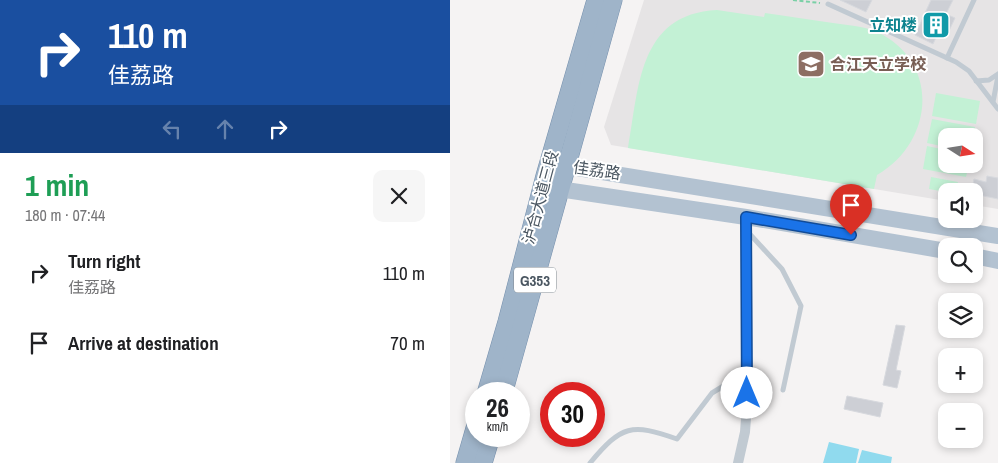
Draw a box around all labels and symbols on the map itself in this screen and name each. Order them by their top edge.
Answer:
building icon: 立知楼 [921,10,951,40]
place label: 立知楼 [869,14,917,36]
school or university icon: 合江天立学校 [796,49,826,79]
place label: 合江天立学校 [830,53,927,75]
north arrow [938,128,982,172]
street label: 泸合大道三段 [517,148,563,246]
street label: 佳荔路 [572,156,622,184]
pin [830,184,872,235]
road number: G353 [514,268,556,292]
position arrow [720,366,772,418]
speed limit sign: 30 [540,382,605,447]

